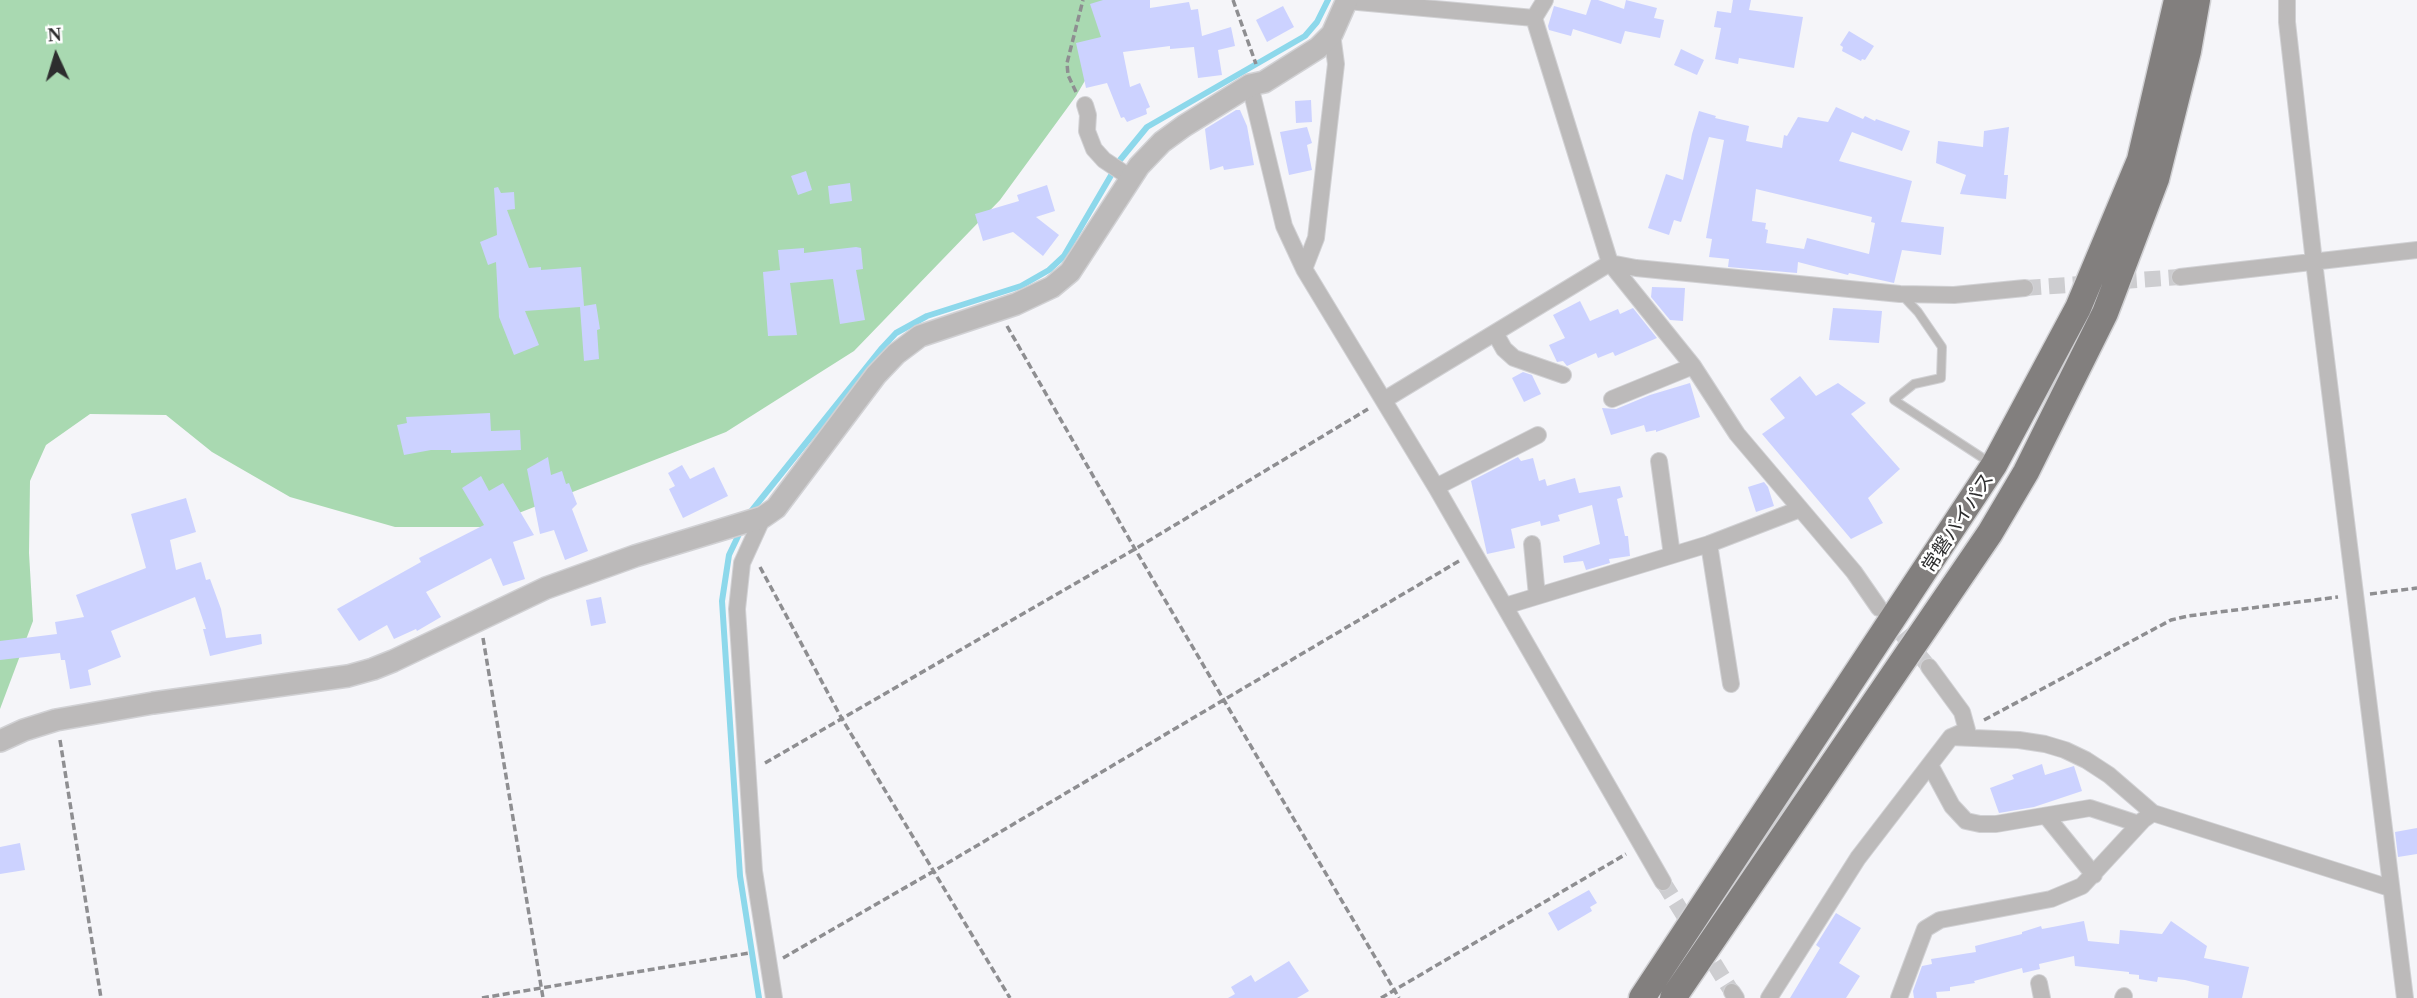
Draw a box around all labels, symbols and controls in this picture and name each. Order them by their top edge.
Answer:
north arrow [21,21,91,91]
text: N [47,24,62,46]
street label: 常磐バイパス [1916,468,1998,576]

